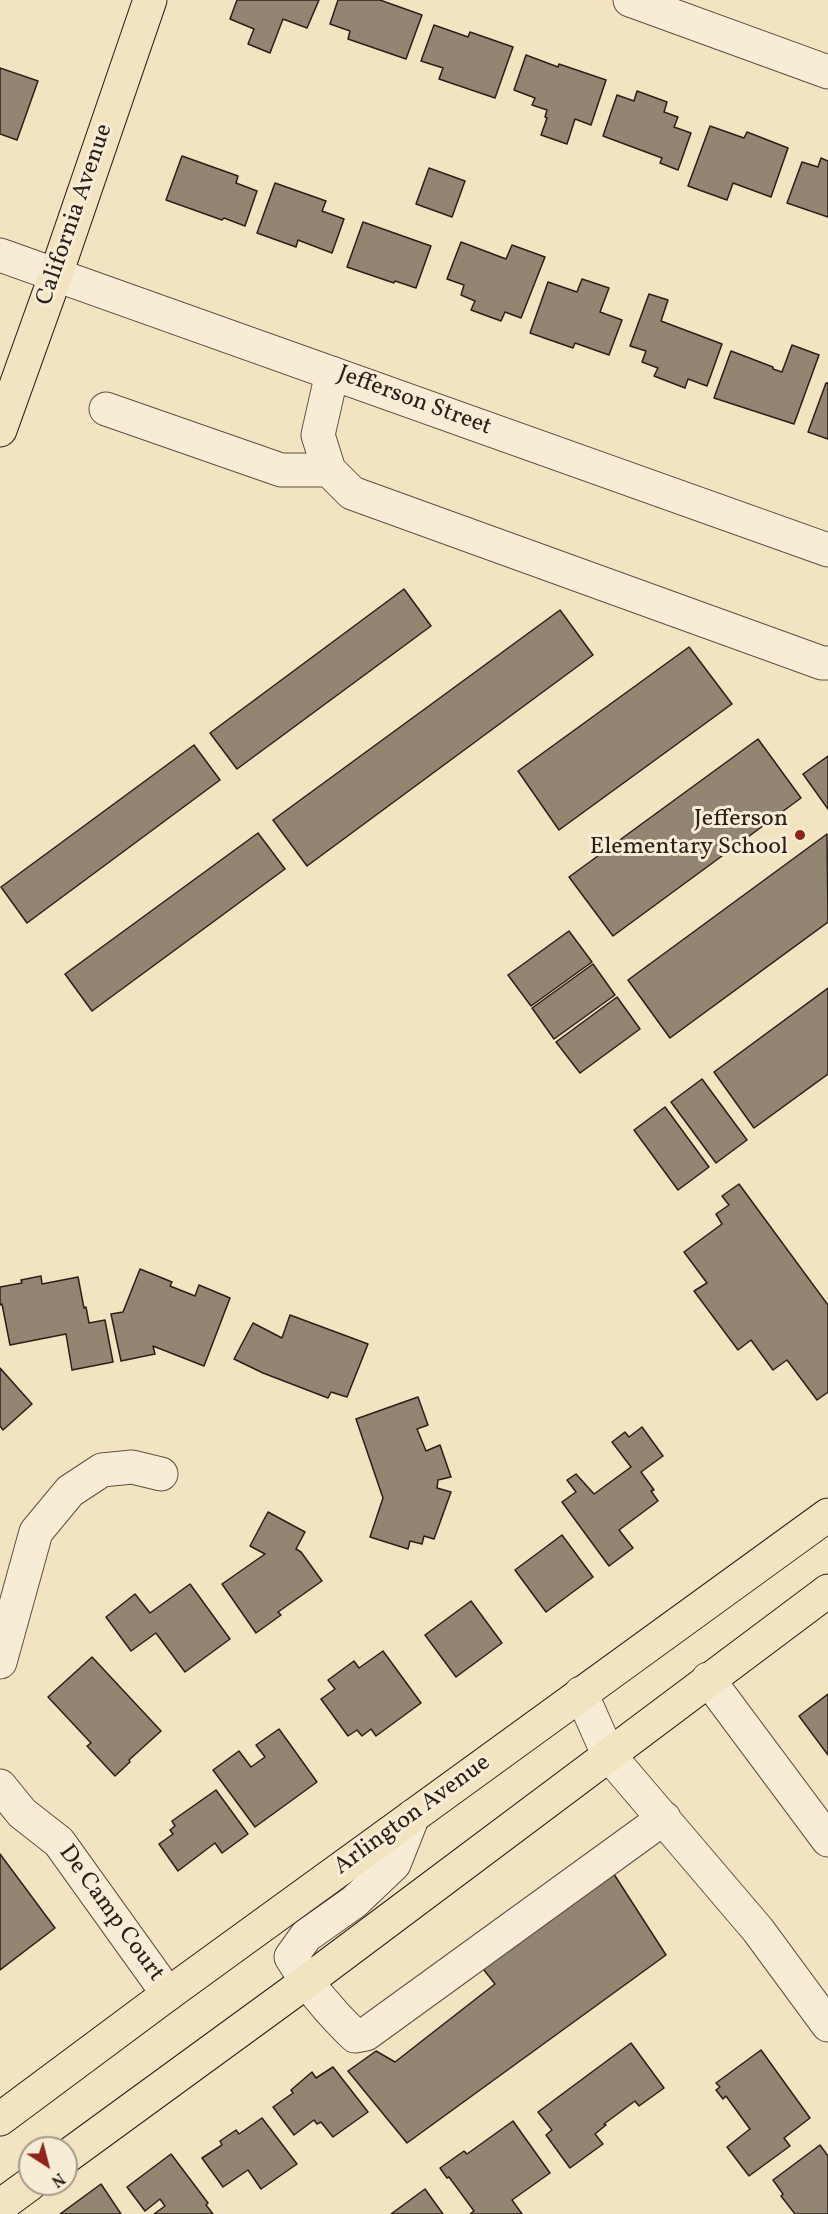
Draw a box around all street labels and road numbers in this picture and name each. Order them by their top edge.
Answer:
street label: California Avenue [31,121,121,309]
street label: Jefferson Street [333,361,495,443]
street label: Arlington Avenue [329,1750,497,1882]
street label: De Camp Court [51,1840,169,1988]

